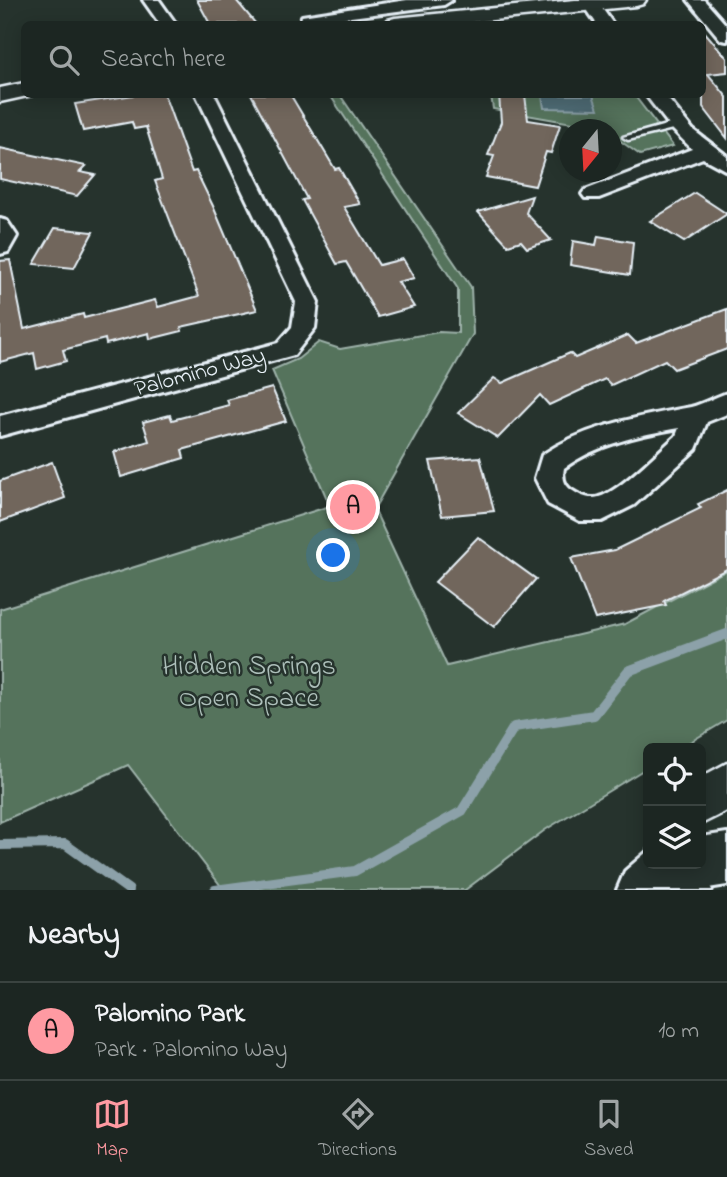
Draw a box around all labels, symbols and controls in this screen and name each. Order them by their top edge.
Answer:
search box [21,21,706,98]
icon: search [45,41,83,79]
text: Search here [101,41,226,79]
north arrow [559,119,622,182]
street label: Palomino Way [131,340,270,408]
pin: A [330,481,376,533]
your location [316,538,350,572]
park label: Hidden Springs Open Space [162,647,336,720]
map controls [643,743,706,869]
button: locate [643,743,706,806]
button: layers [643,806,706,869]
text: Nearby [28,914,120,958]
text: Palomino Park [95,996,245,1034]
text: A [44,1015,58,1048]
text: 10 m [658,1015,699,1048]
text: Park · Palomino Way [95,1034,287,1067]
tab: Map [93,1095,131,1164]
tab: Directions [318,1095,397,1164]
tab: Saved [584,1095,634,1164]

